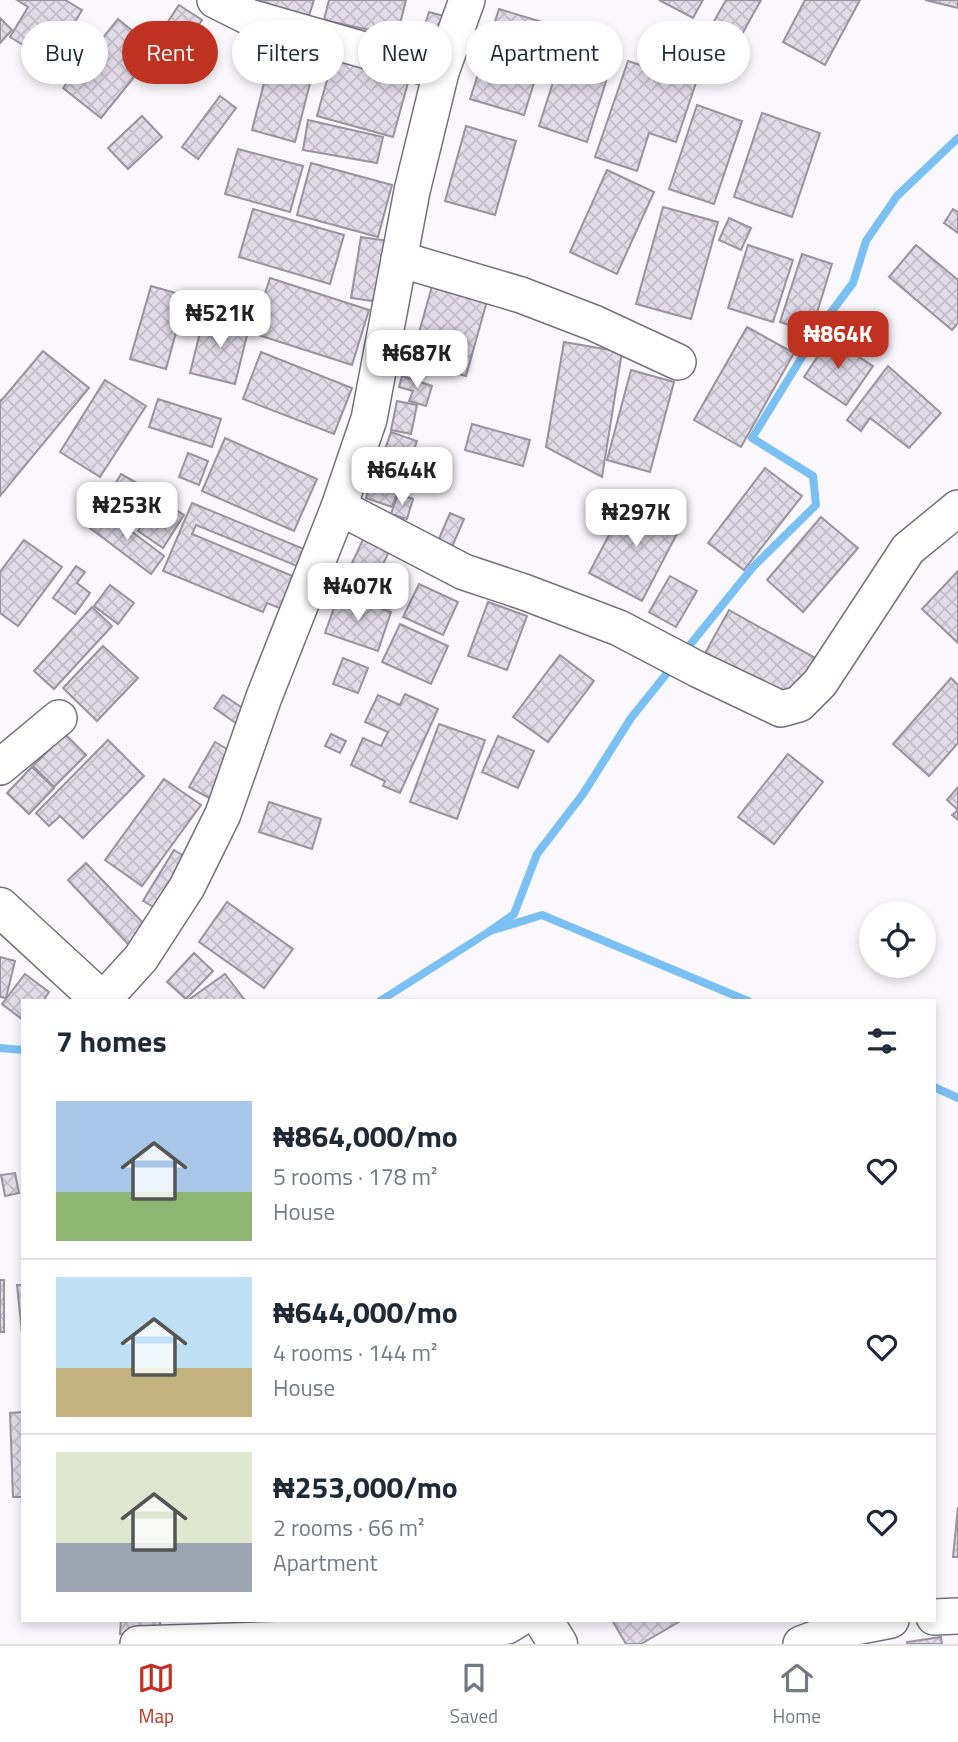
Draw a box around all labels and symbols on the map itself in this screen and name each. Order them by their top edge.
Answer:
pin: ₦521K [171,290,269,350]
pin: ₦864K [789,312,887,371]
pin: ₦687K [368,330,466,390]
pin: ₦644K [353,448,451,507]
pin: ₦253K [78,482,176,542]
pin: ₦297K [587,490,685,549]
pin: ₦407K [309,564,407,623]

